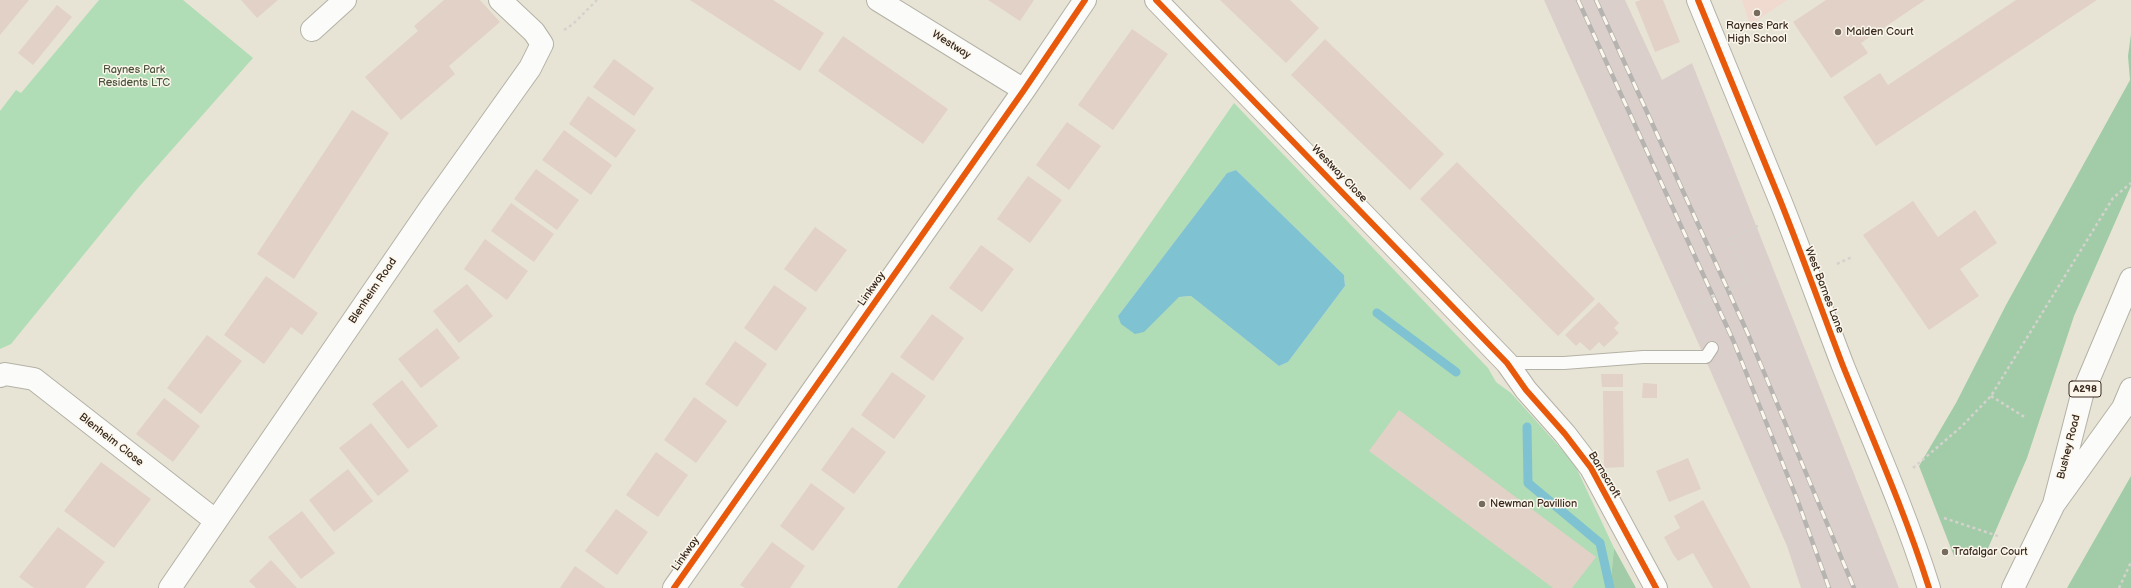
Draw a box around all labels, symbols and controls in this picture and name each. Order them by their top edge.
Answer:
marker: Raynes Park High School [1752,8,1762,18]
place label: Raynes Park High School [1726,19,1788,45]
place label: Malden Court [1846,25,1914,39]
marker: Malden Court [1833,27,1843,37]
street label: Westway [929,28,973,62]
park label: Raynes Park Residents LTC [98,63,170,89]
street label: Westway Close [1308,143,1370,205]
street label: West Barnes Lane [1801,245,1847,335]
street label: Blenheim Road [346,256,400,326]
street label: Linkway [855,269,889,309]
road number: A298 [2069,381,2101,397]
street label: Blenheim Close [76,411,146,469]
street label: Bushey Road [2055,413,2083,481]
street label: Barnscroft [1585,449,1623,501]
place label: Newman Pavillion [1490,497,1577,511]
marker: Newman Pavillion [1477,499,1487,509]
street label: Linkway [669,534,703,574]
place label: Trafalgar Court [1953,545,2028,559]
marker: Trafalgar Court [1940,547,1950,557]

